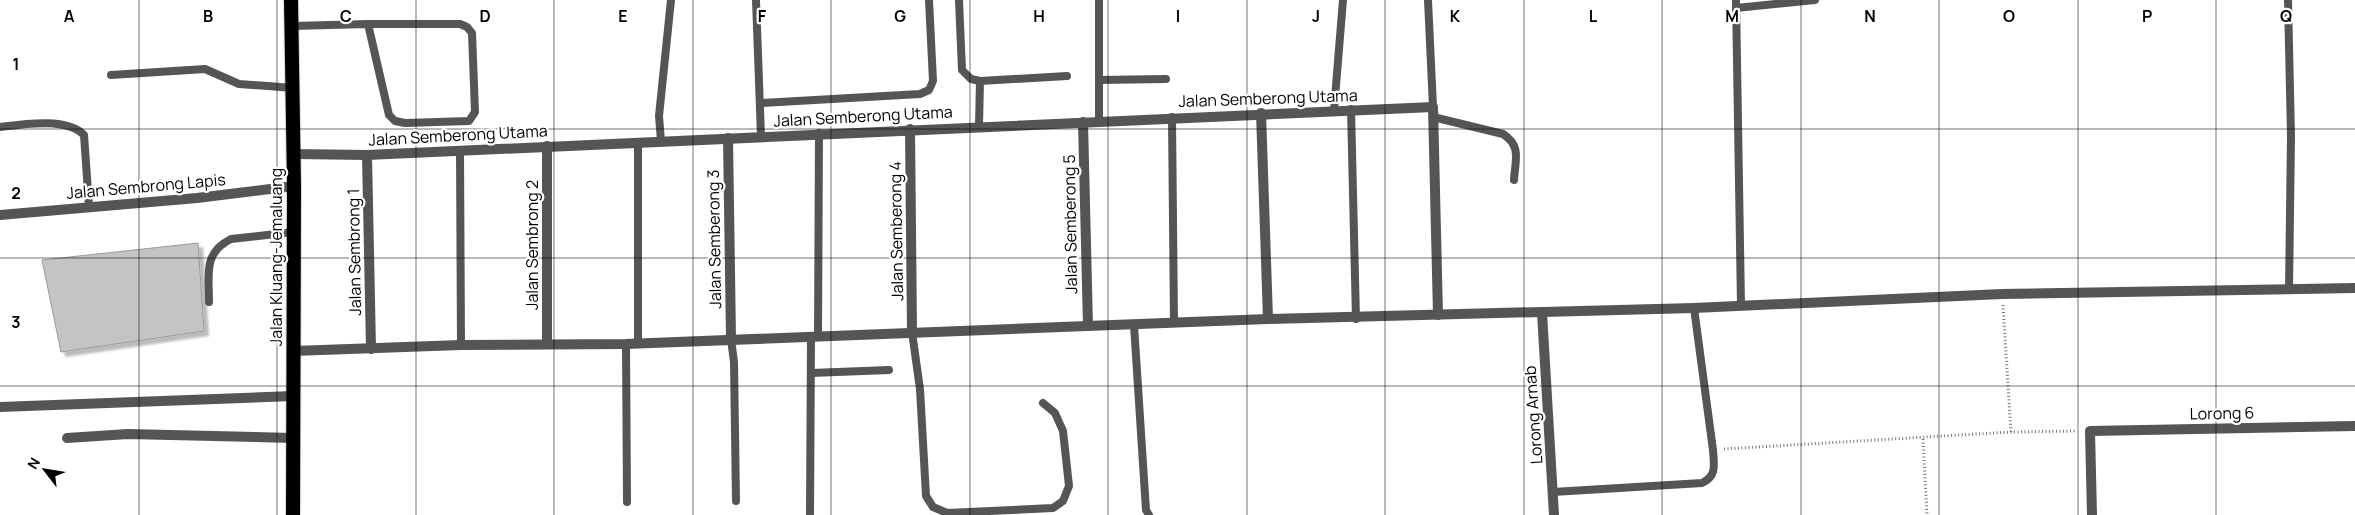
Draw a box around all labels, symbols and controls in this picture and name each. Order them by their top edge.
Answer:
text: A [64,5,75,27]
text: B [203,5,213,27]
text: C [340,5,352,27]
text: D [479,5,491,27]
text: E [618,5,628,27]
text: F [758,5,767,27]
text: G [894,5,906,27]
text: H [1033,5,1045,27]
text: I [1176,5,1180,27]
text: J [1312,5,1320,27]
text: K [1450,5,1461,27]
text: L [1589,5,1598,27]
text: M [1725,5,1739,27]
text: N [1864,5,1876,27]
text: O [2003,5,2015,27]
text: P [2142,5,2152,27]
text: Q [2280,5,2292,27]
text: 1 [12,53,20,75]
street label: Jalan Semberong Utama [1178,84,1358,112]
street label: Jalan Semberong Utama [773,100,953,132]
street label: Jalan Semberong Utama [368,119,548,151]
street label: Jalan Semberong 5 [1058,154,1082,294]
street label: Jalan Semberong 4 [884,161,908,301]
street label: Jalan Sembrong Lapis [66,168,226,204]
street label: Jalan Kluang-Jemaluang [265,168,287,346]
street label: Jalan Semberong 3 [702,169,726,309]
street label: Jalan Sembrong 2 [521,180,543,310]
text: 2 [11,182,21,204]
street label: Jalan Sembrong 1 [342,188,366,316]
text: 3 [11,311,21,333]
street label: Lorong Arnab [1519,365,1547,465]
street label: Lorong 6 [2189,401,2255,425]
north arrow [20,445,70,495]
text: N [23,454,44,472]

